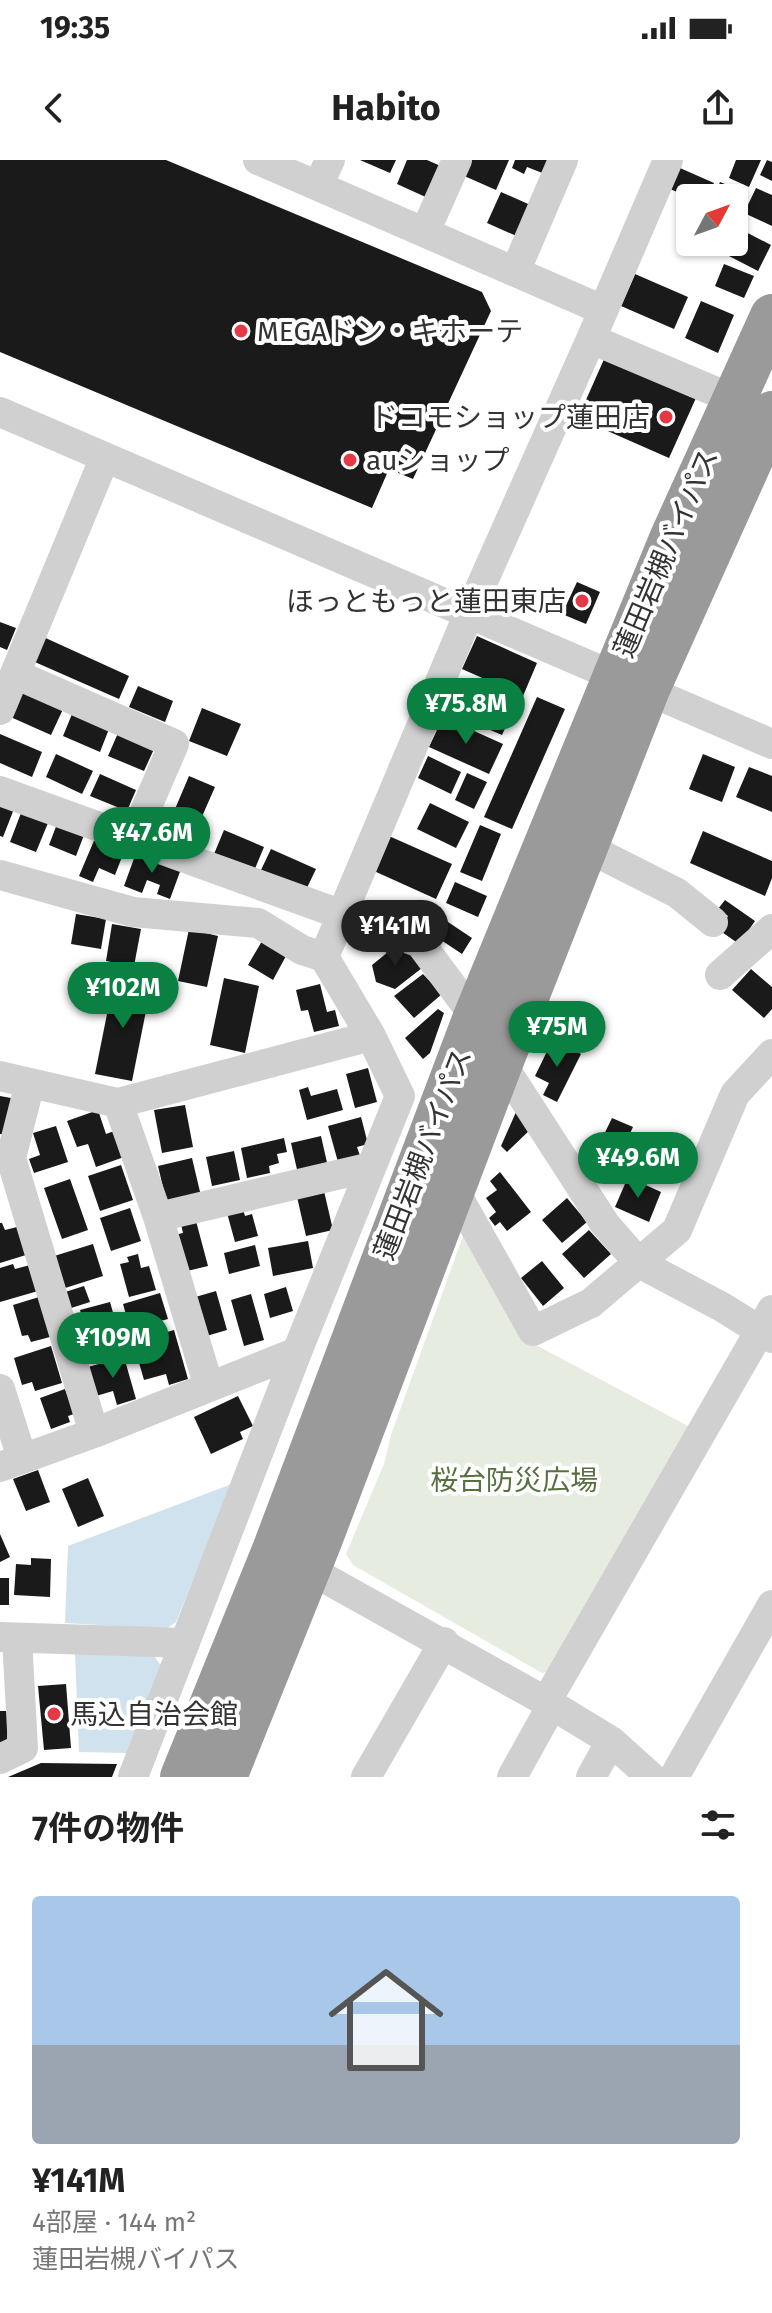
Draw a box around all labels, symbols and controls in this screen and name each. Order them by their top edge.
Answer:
text: 19:35 [40,10,110,46]
icon: back [32,86,76,130]
text: Habito [331,86,441,130]
icon: share [696,86,740,130]
north arrow [676,184,748,256]
map controls [676,184,748,256]
place label: MEGAドン・キホーテ [257,315,523,348]
marker: MEGAドン・キホーテ [232,322,250,340]
place label: ドコモショップ蓮田店 [370,401,650,434]
marker: ドコモショップ蓮田店 [657,408,675,426]
place label: auショップ [366,444,510,477]
street label: 蓮田岩槻バイパス [607,444,725,662]
marker: auショップ [341,451,359,469]
place label: ほっともっと蓮田東店 [286,585,566,618]
marker: ほっともっと蓮田東店 [573,592,591,610]
pin: ¥75.8M [401,678,531,746]
text: ¥75.8M [425,688,507,719]
pin: ¥47.6M [87,807,217,875]
text: ¥47.6M [111,817,193,848]
pin: ¥141M [339,900,451,968]
text: ¥141M [359,910,431,941]
pin: ¥102M [67,962,179,1030]
text: ¥102M [86,972,160,1003]
pin: ¥75M [510,1001,604,1069]
text: ¥75M [527,1011,588,1042]
street label: 蓮田岩槻バイパス [368,1044,478,1264]
pin: ¥49.6M [573,1132,703,1200]
text: ¥49.6M [596,1142,680,1173]
pin: ¥109M [57,1312,169,1380]
text: ¥109M [75,1322,151,1353]
park label: 桜台防災広場 [430,1464,598,1497]
place label: 馬込自治会館 [70,1698,238,1731]
marker: 馬込自治会館 [45,1705,63,1723]
icon: filters [696,1803,740,1847]
text: 7件の物件 [32,1808,184,1849]
icon: home [314,1948,458,2092]
text: ¥141M [32,2160,125,2201]
text: 4部屋 · 144 m² [32,2207,196,2238]
text: 蓮田岩槻バイパス [32,2244,239,2275]

